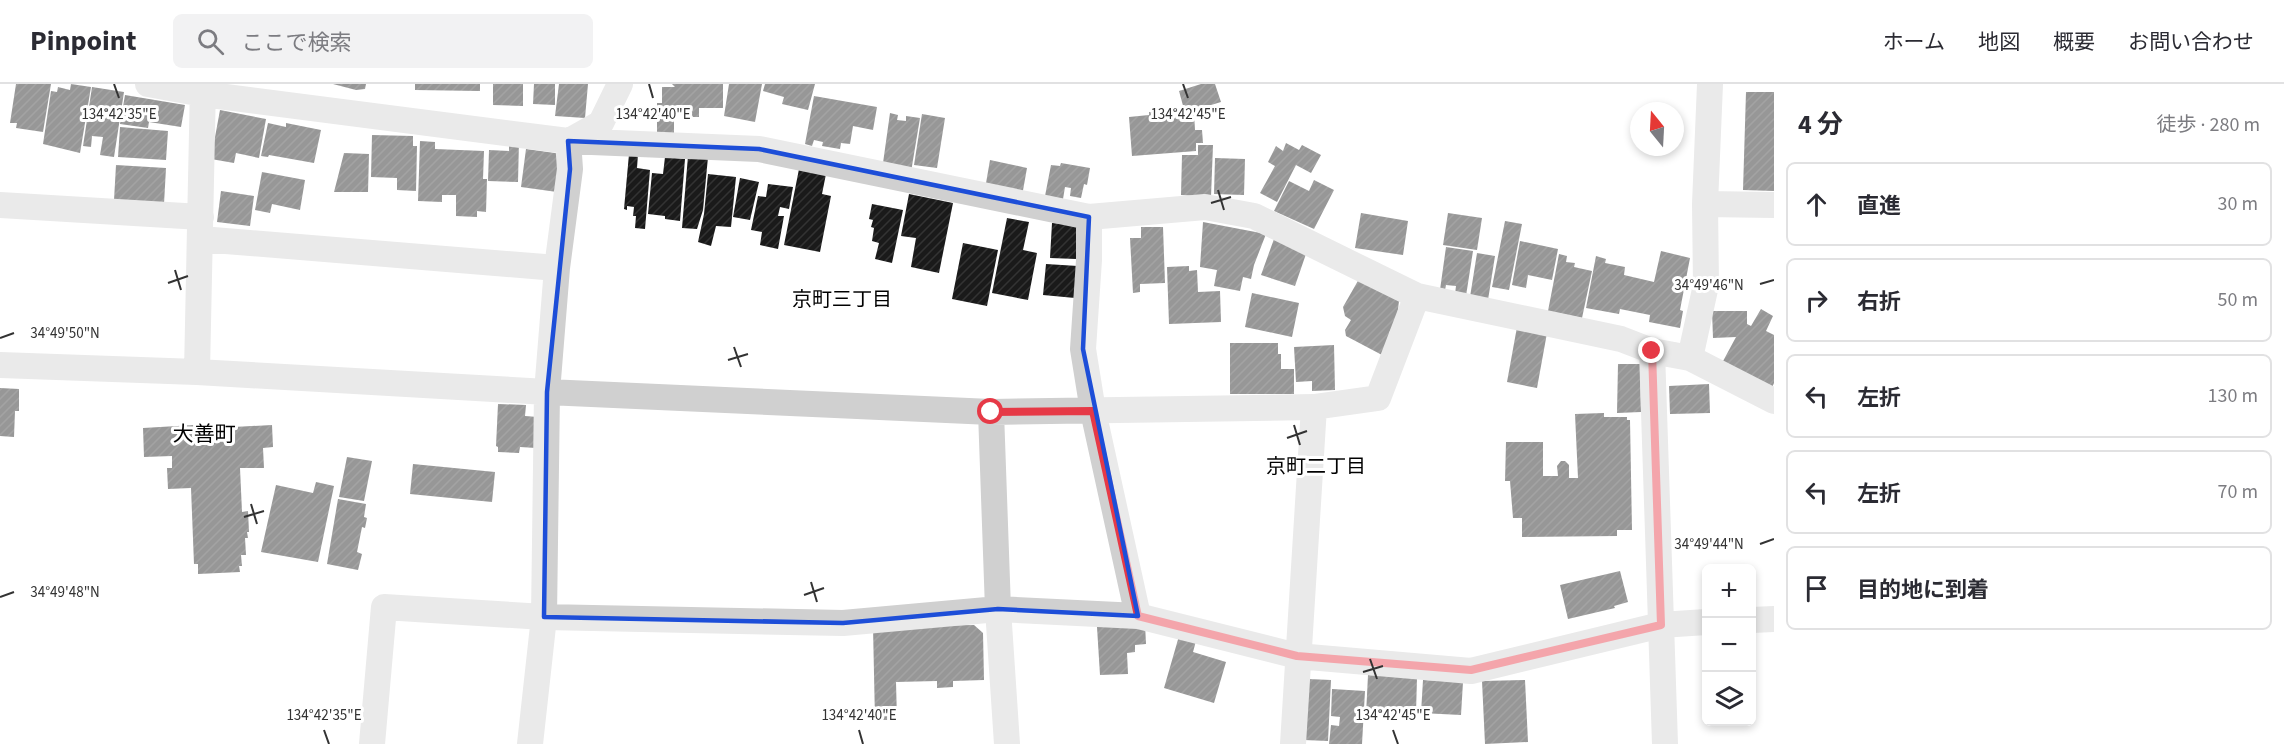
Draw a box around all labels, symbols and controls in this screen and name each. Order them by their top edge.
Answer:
search box [173,14,593,68]
text: Pinpoint [30,21,137,61]
icon: search [194,25,227,58]
text: ここで検索 [242,27,352,59]
text: ホーム [1883,27,1945,57]
text: 地図 [1978,27,2020,57]
text: 概要 [2053,27,2095,57]
text: お問い合わせ [2128,27,2254,57]
north arrow [1630,102,1684,156]
text: 134°42'35"E [81,104,157,125]
text: 134°42'40"E [615,104,691,125]
text: 134°42'45"E [1150,104,1226,125]
text: 4 分 [1798,106,1843,143]
text: 徒歩 · 280 m [2157,111,2260,139]
icon: ahead [1800,188,1833,221]
text: 直進 [1857,190,1901,222]
text: 30 m [2218,190,2258,218]
text: 34°49'46"N [1674,275,1744,296]
icon: right [1800,284,1833,317]
district label: 京町三丁目 [792,286,892,314]
text: 右折 [1857,286,1901,318]
text: 50 m [2218,286,2258,314]
text: 34°49'50"N [30,323,100,344]
route end [1638,337,1664,363]
icon: left [1800,380,1833,413]
text: 左折 [1857,382,1901,414]
text: 130 m [2208,382,2258,410]
route start [977,398,1003,424]
district label: 大善町 [173,419,236,449]
district label: 京町二丁目 [1266,453,1366,481]
icon: left [1800,476,1833,509]
text: 左折 [1857,478,1901,510]
text: 70 m [2218,478,2258,506]
text: 34°49'44"N [1674,534,1744,555]
map controls [1702,564,1756,726]
button: + [1702,564,1756,618]
icon: arrive [1800,572,1833,605]
text: 目的地に到着 [1857,574,1989,606]
text: 34°49'48"N [30,582,100,603]
button: − [1702,618,1756,672]
button: layers [1702,672,1756,726]
text: 134°42'35"E [286,705,362,726]
text: 134°42'40"E [821,705,897,726]
text: 134°42'45"E [1355,705,1431,726]

